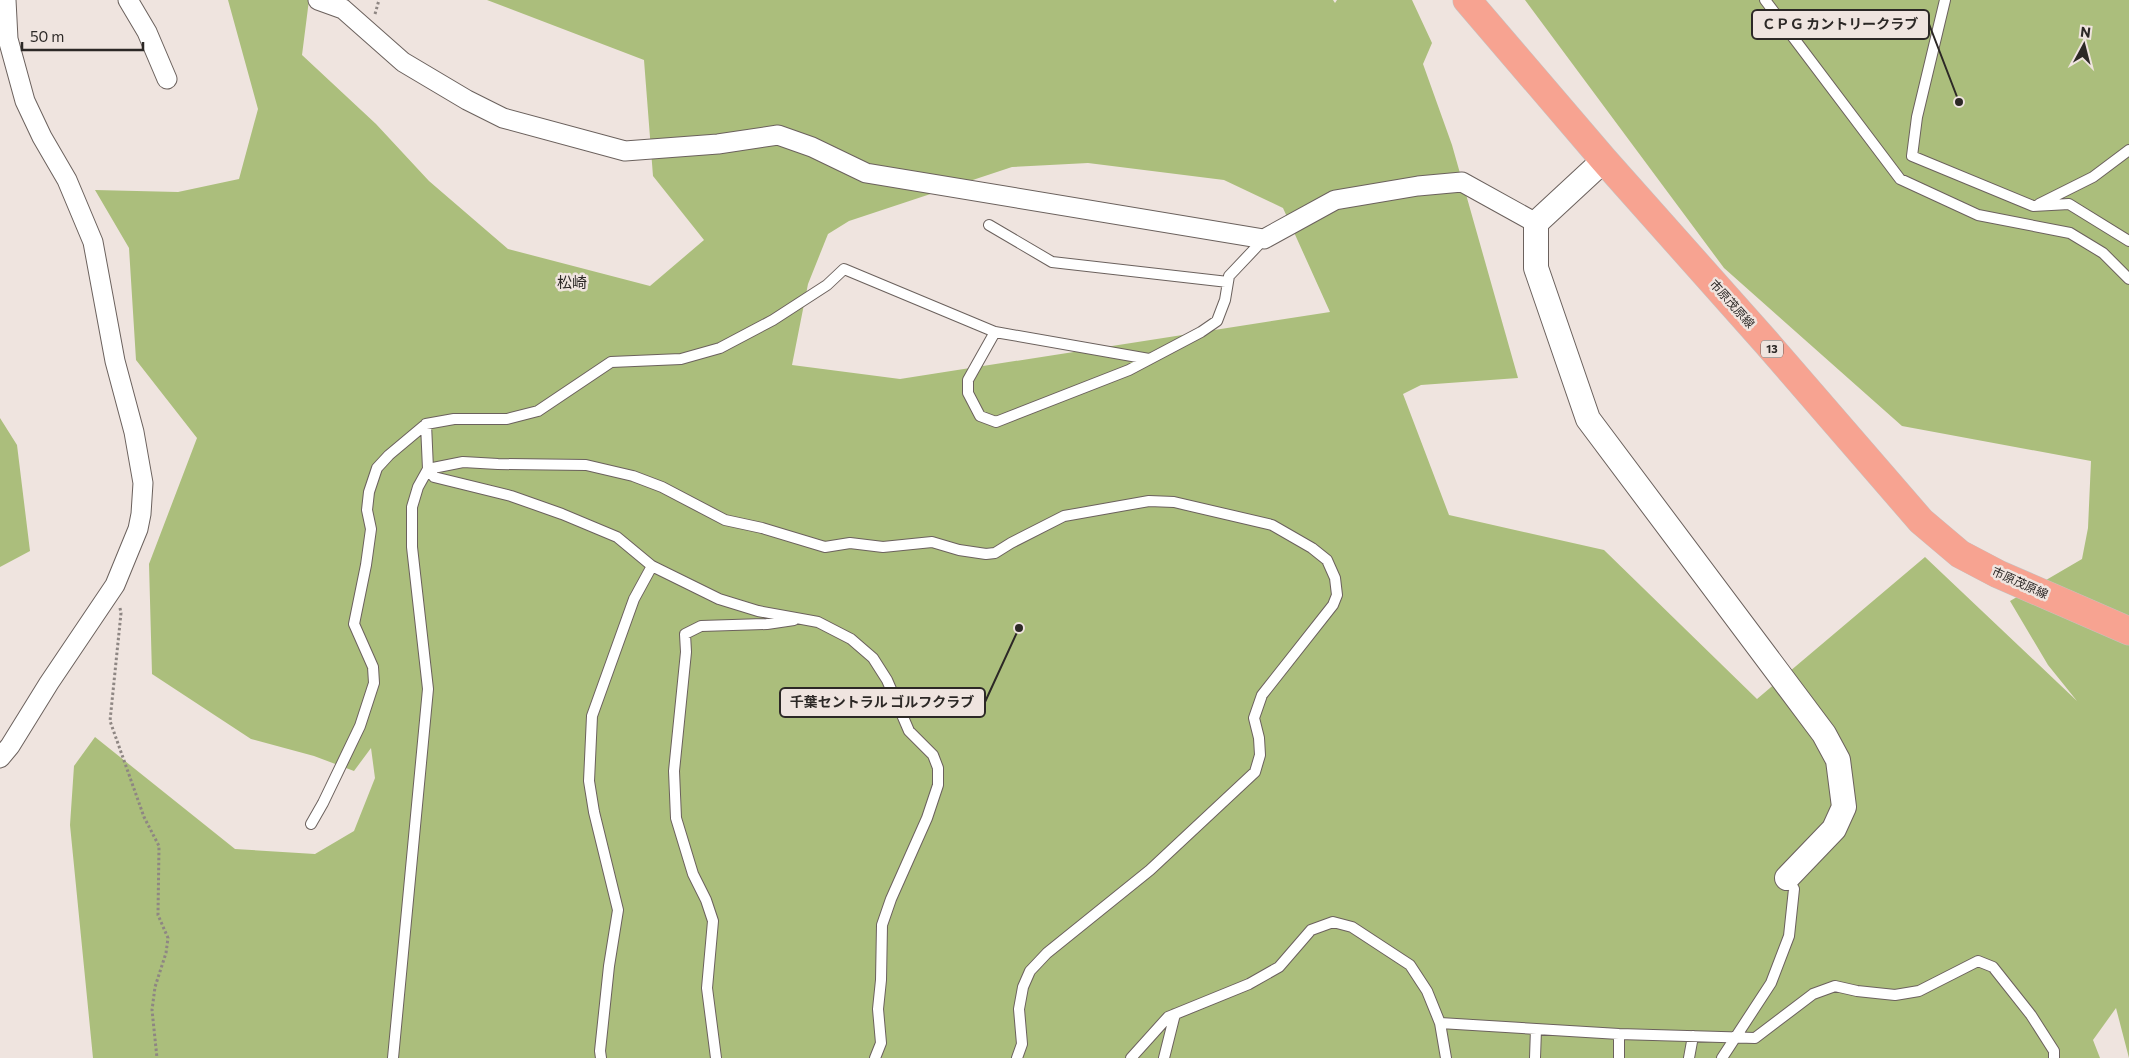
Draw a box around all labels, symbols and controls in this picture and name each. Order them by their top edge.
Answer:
callout: ＣＰＧ カントリークラブ [1752,10,1929,39]
text: ＣＰＧ カントリークラブ [1762,15,1918,32]
scale bar [22,20,144,52]
north arrow [2059,20,2109,70]
text: N [2079,23,2092,41]
text: 50 m [30,27,64,45]
district label: 松崎 [557,273,587,291]
street label: 市原茂原線 [1707,276,1758,330]
road number: 13 [1761,340,1783,358]
street label: 市原茂原線 [1990,563,2051,601]
callout: 千葉セントラル ゴルフクラブ [780,688,985,717]
text: 千葉セントラル ゴルフクラブ [790,693,974,710]

